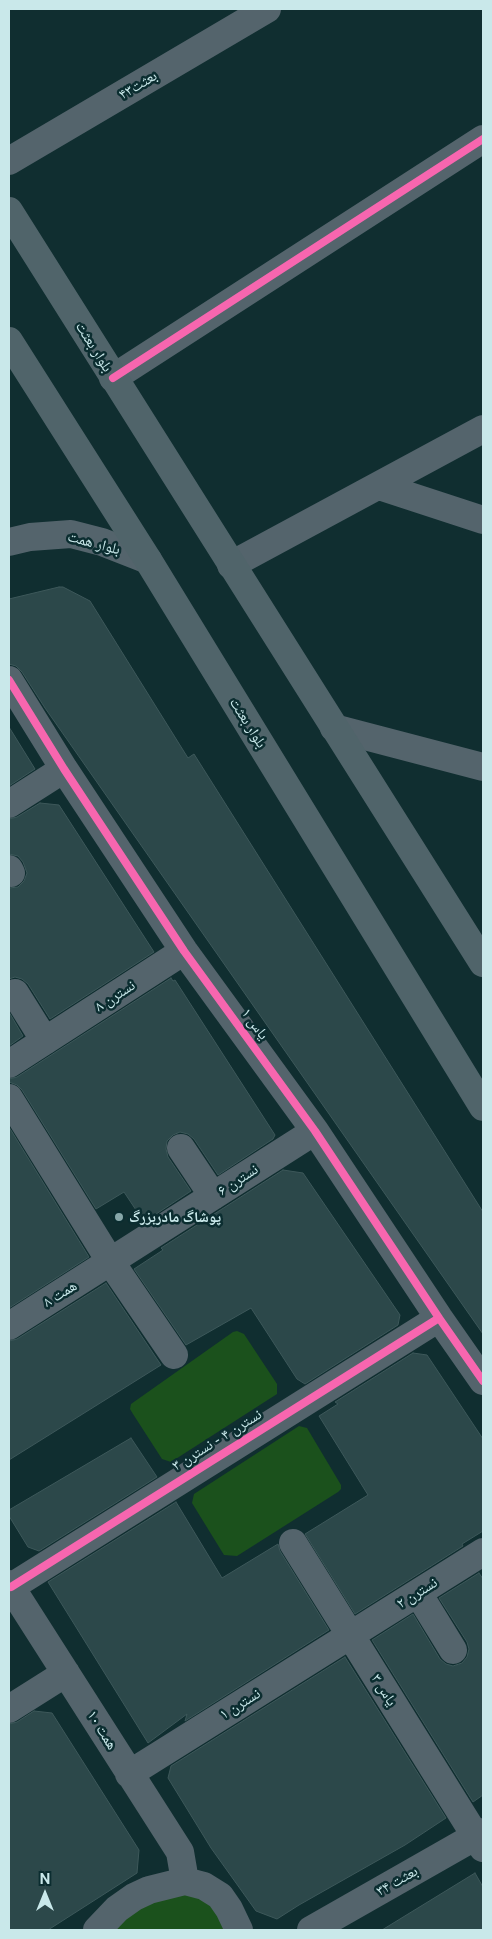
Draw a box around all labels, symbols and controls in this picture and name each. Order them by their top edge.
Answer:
street label: بعثت۴۳ [116,67,160,103]
street label: بلوار بعثت [72,319,116,375]
street label: بلوار همت [66,527,122,559]
street label: بلوار بعثت [226,695,270,751]
street label: نسترن ۸ [91,976,139,1016]
street label: یاس ۱ [238,1005,272,1043]
street label: نسترن ۶ [214,1160,262,1200]
place label: پوشاگ مادربزرگ [129,1208,221,1226]
marker: پوشاگ مادربزرگ [113,1211,125,1223]
street label: همت ۸ [40,1277,80,1311]
street label: نسترن ۴ - نسترن ۳ [169,1405,265,1475]
street label: نسترن ۲ [393,1574,441,1612]
street label: یاس ۳ [367,1671,401,1709]
street label: نسترن ۱ [216,1685,264,1723]
street label: همت ۱۰ [83,1707,121,1753]
street label: بعثت ۳۴ [373,1862,421,1900]
north arrow [20,1869,70,1919]
text: N [40,1871,50,1887]

